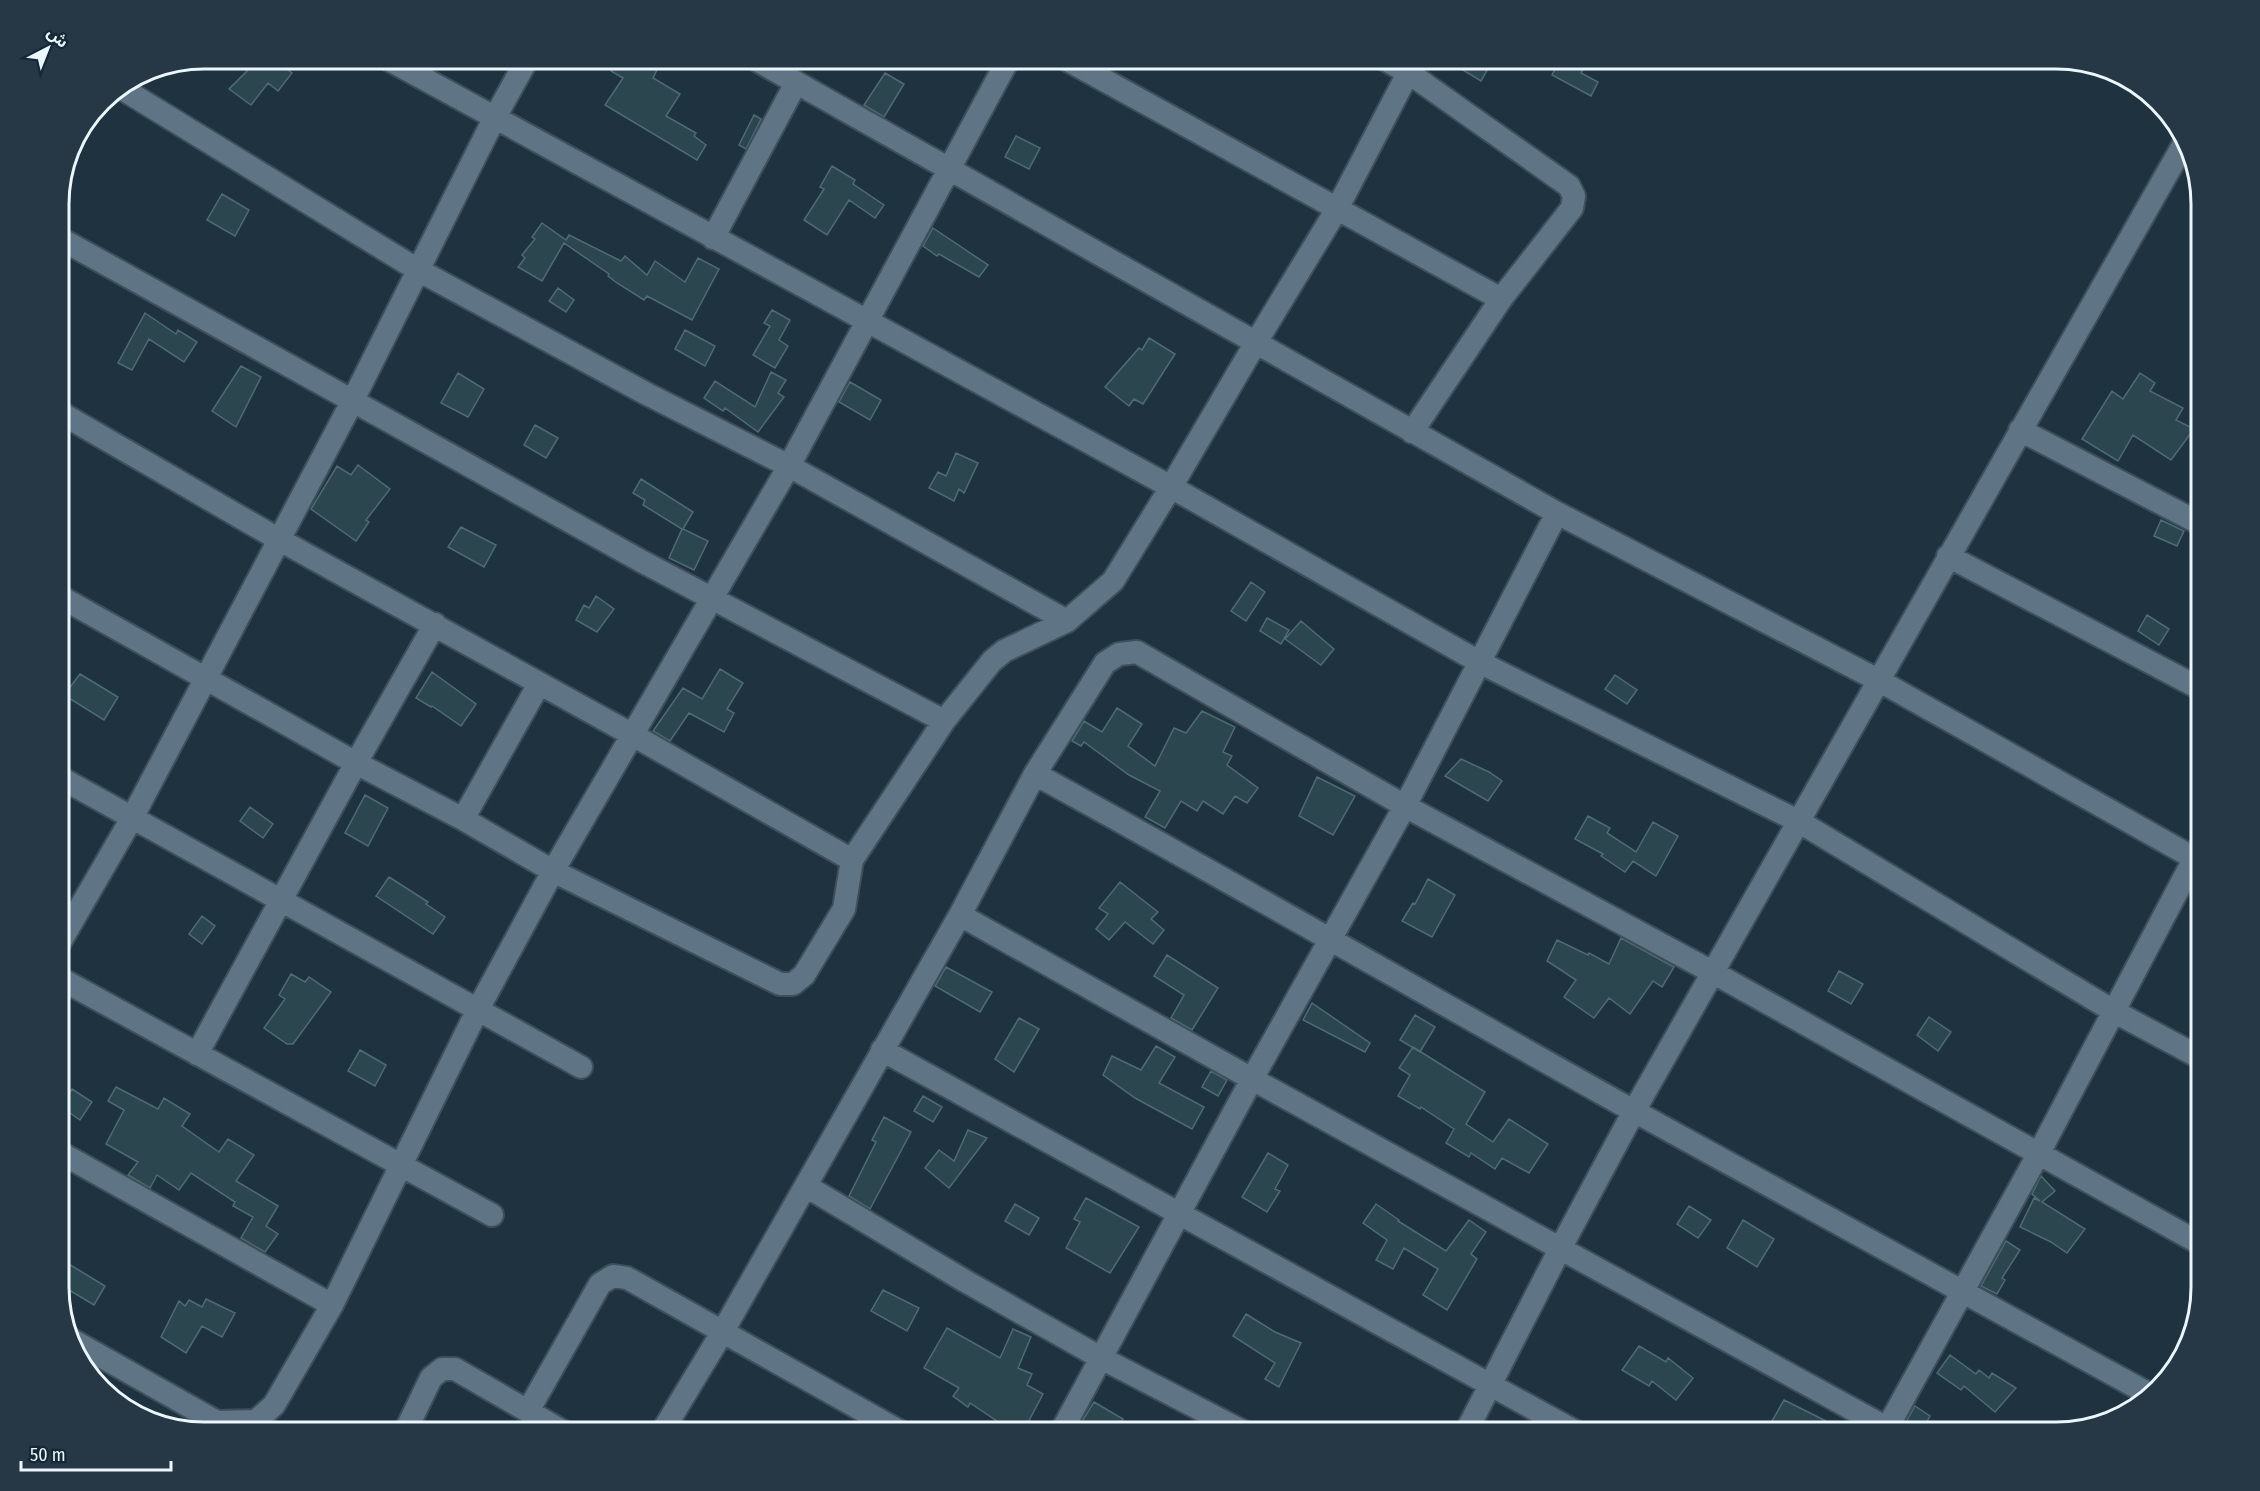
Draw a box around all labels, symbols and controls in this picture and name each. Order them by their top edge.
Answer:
north arrow [18,18,78,78]
text: ش [43,23,72,52]
scale bar [21,1434,171,1472]
text: 50 m [30,1444,66,1466]

